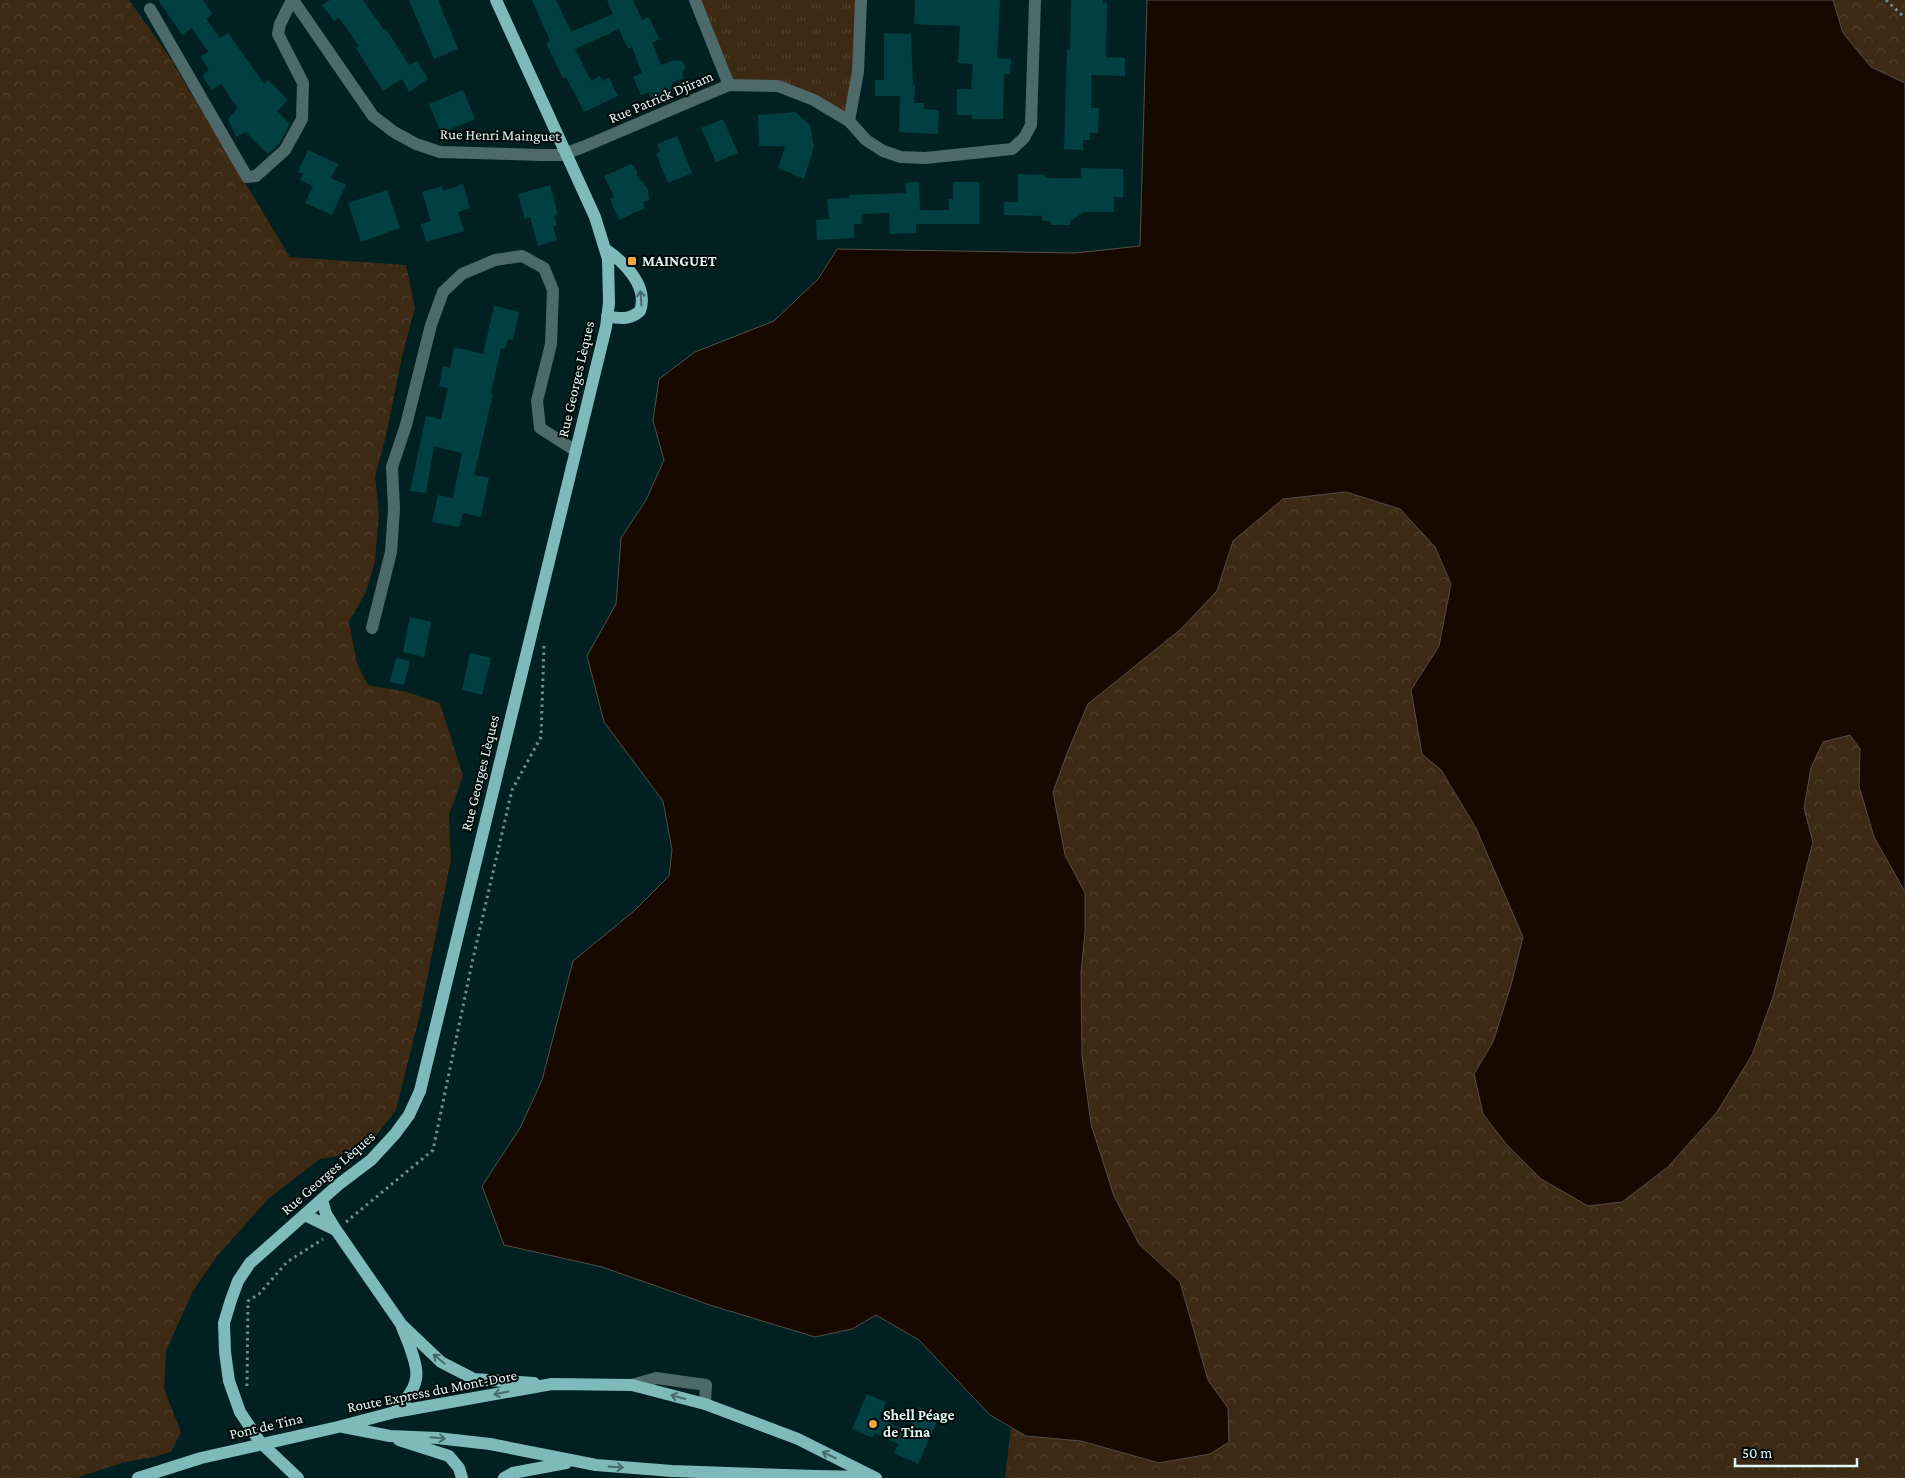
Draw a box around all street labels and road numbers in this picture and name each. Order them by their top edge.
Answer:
street label: Rue Patrick Djiram [606,68,716,127]
street label: Rue Henri Mainguet [440,126,561,145]
street label: Rue Georges Lèques [555,319,598,439]
street label: Rue Georges Lèques [458,713,503,833]
street label: Rue Georges Lèques [278,1128,379,1219]
street label: Route Express du Mont-Dore [346,1367,519,1416]
street label: Pont de Tina [228,1410,304,1442]

